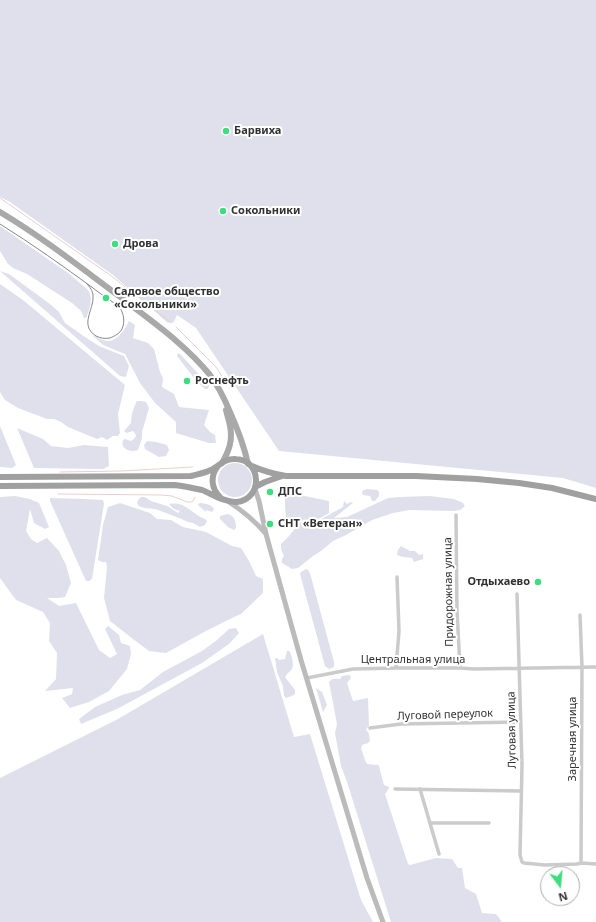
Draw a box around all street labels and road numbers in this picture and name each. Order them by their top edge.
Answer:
street label: Придорожная улица [441,537,457,647]
street label: Центральная улица [361,653,465,667]
street label: Луговая улица [505,691,519,769]
street label: Заречная улица [566,697,580,781]
street label: Луговой переулок [397,707,493,723]

